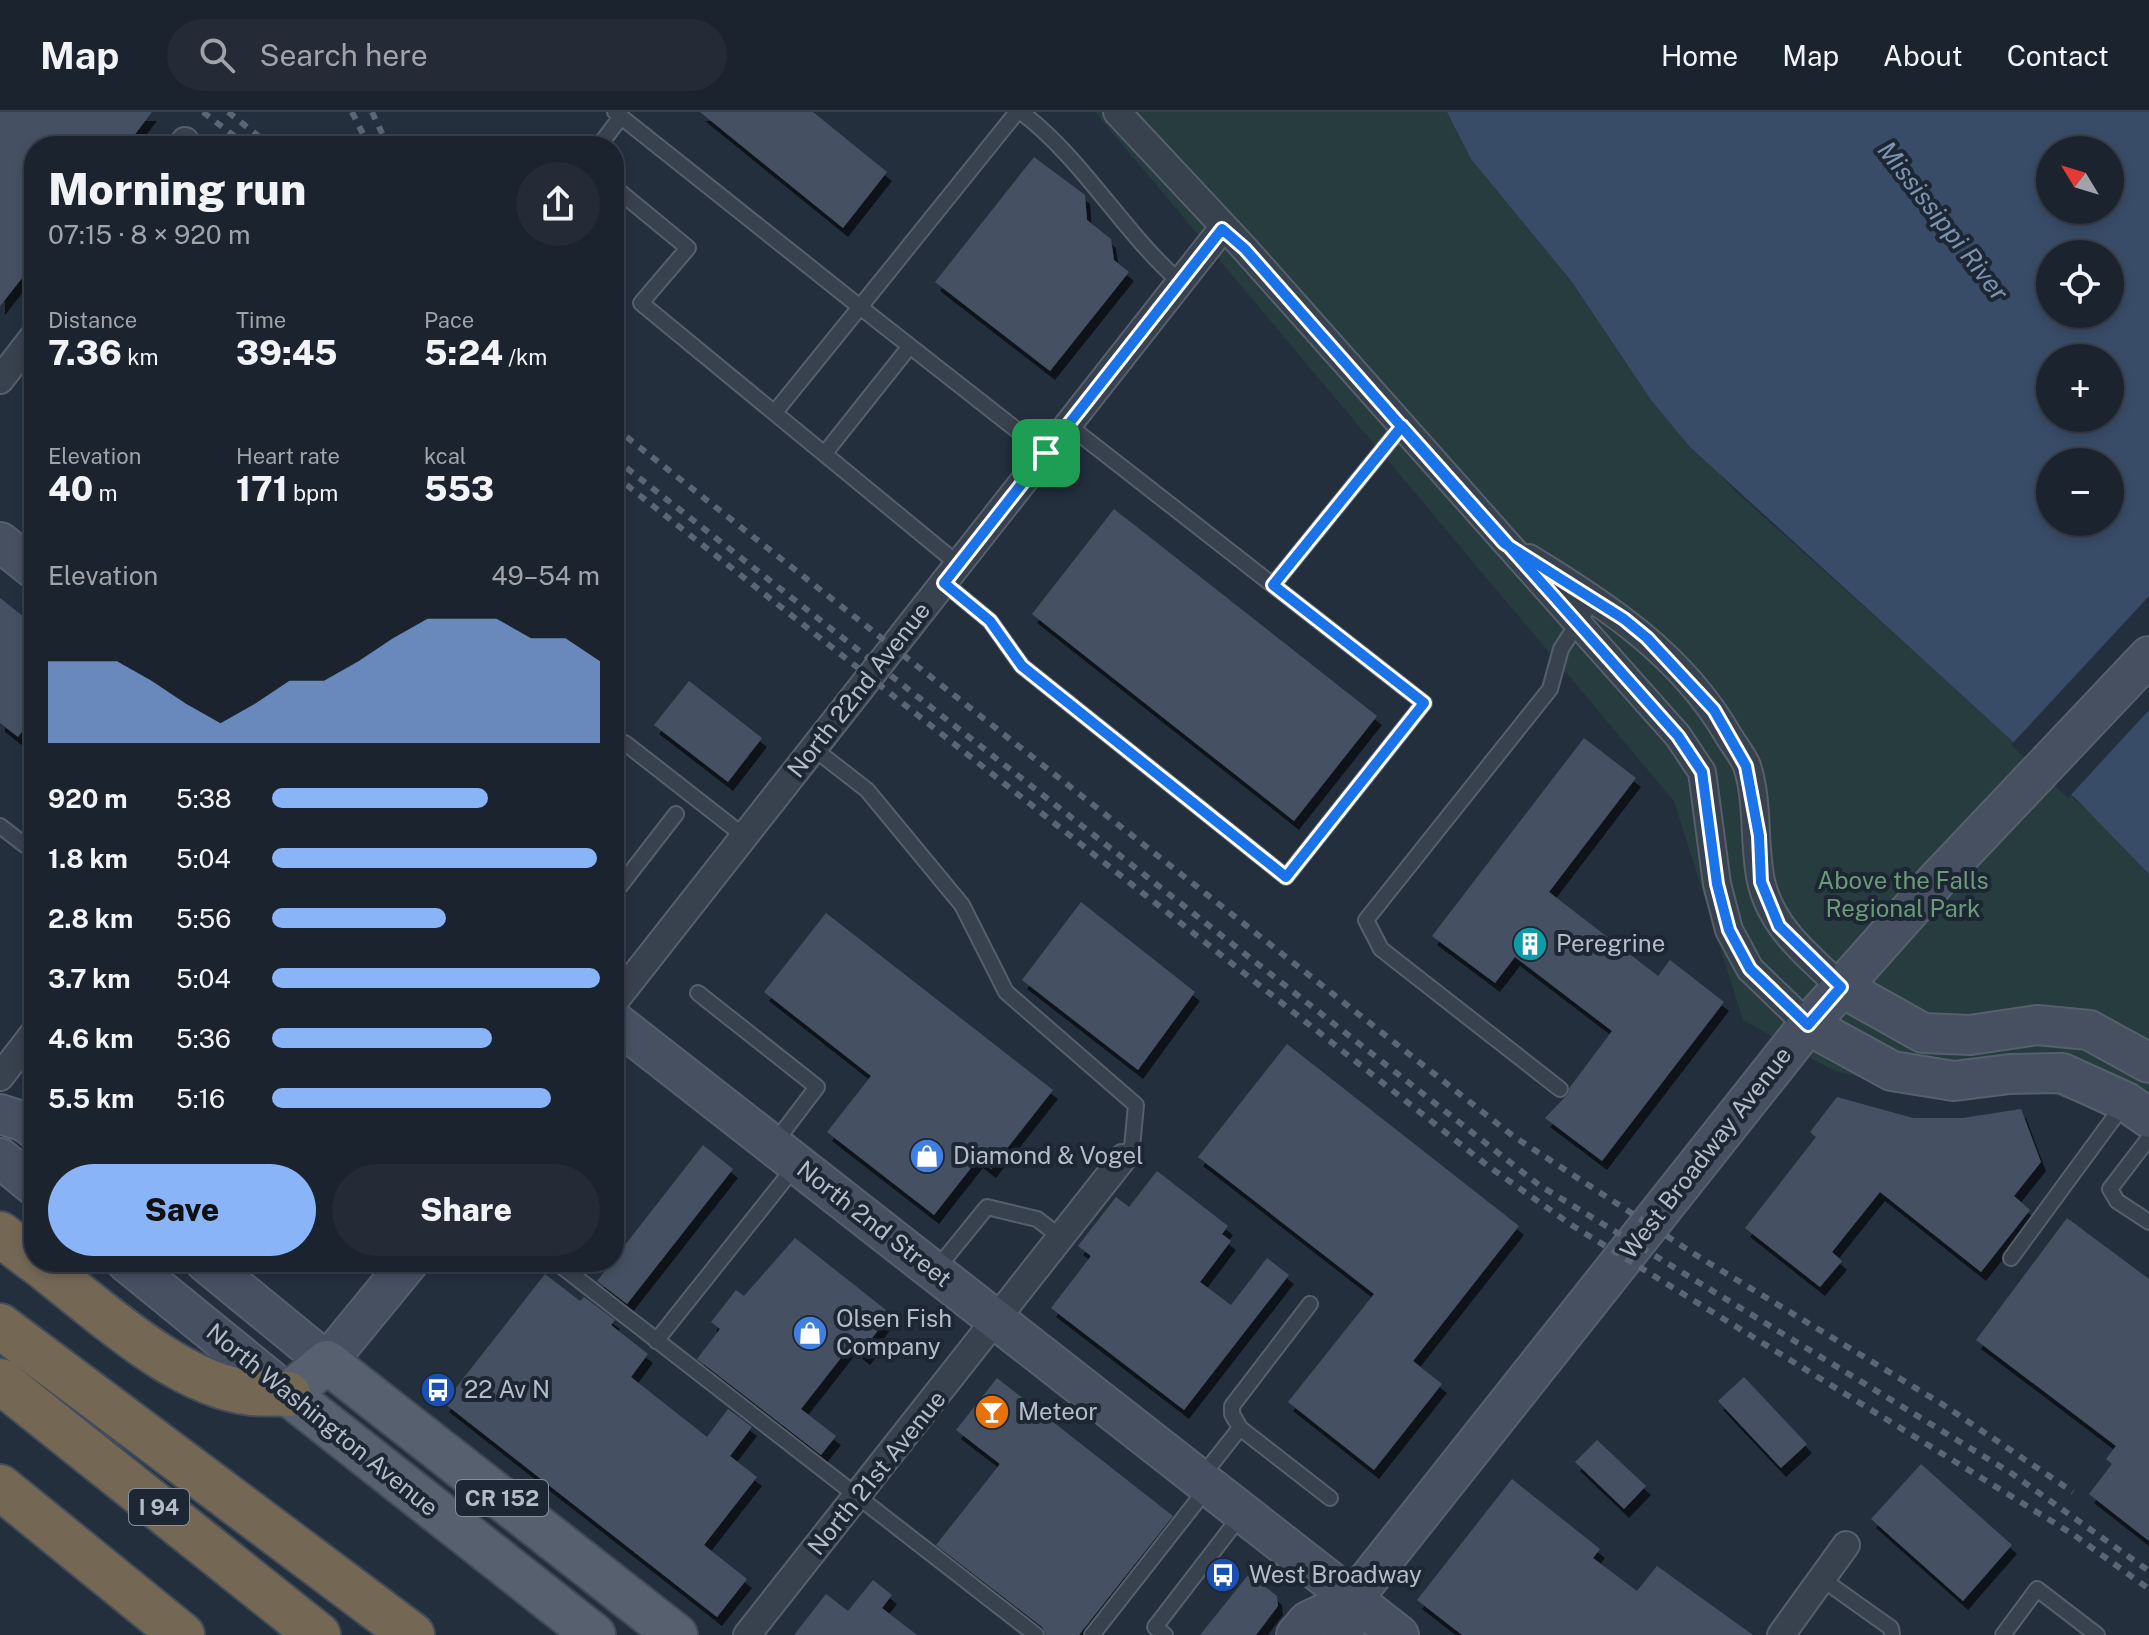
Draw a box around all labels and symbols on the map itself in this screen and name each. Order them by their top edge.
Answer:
water label: Mississippi River [1871,135,2015,307]
north arrow [2036,136,2124,224]
pin [1012,419,1080,487]
street label: North 22nd Avenue [781,596,935,783]
park label: Above the Falls Regional Park [1817,866,1989,922]
building icon: Peregrine [1511,925,1549,963]
place label: Peregrine [1556,929,1665,957]
street label: West Broadway Avenue [1614,1041,1797,1264]
shop icon: Diamond & Vogel [908,1137,946,1175]
place label: Diamond & Vogel [953,1141,1143,1169]
street label: North 2nd Street [792,1154,957,1292]
place label: Olsen Fish Company [836,1304,952,1360]
shop icon: Olsen Fish Company [791,1314,829,1352]
street label: North Washington Avenue [201,1317,444,1521]
bus stop icon: 22 Av N [419,1371,457,1409]
place label: 22 Av N [464,1375,550,1403]
street label: North 21st Avenue [801,1385,951,1560]
bar icon: Meteor [973,1393,1011,1431]
place label: Meteor [1018,1397,1098,1425]
road number: CR 152 [456,1480,548,1516]
road number: I 94 [129,1489,189,1525]
bus stop icon: West Broadway [1204,1556,1242,1594]
place label: West Broadway [1249,1560,1422,1588]

